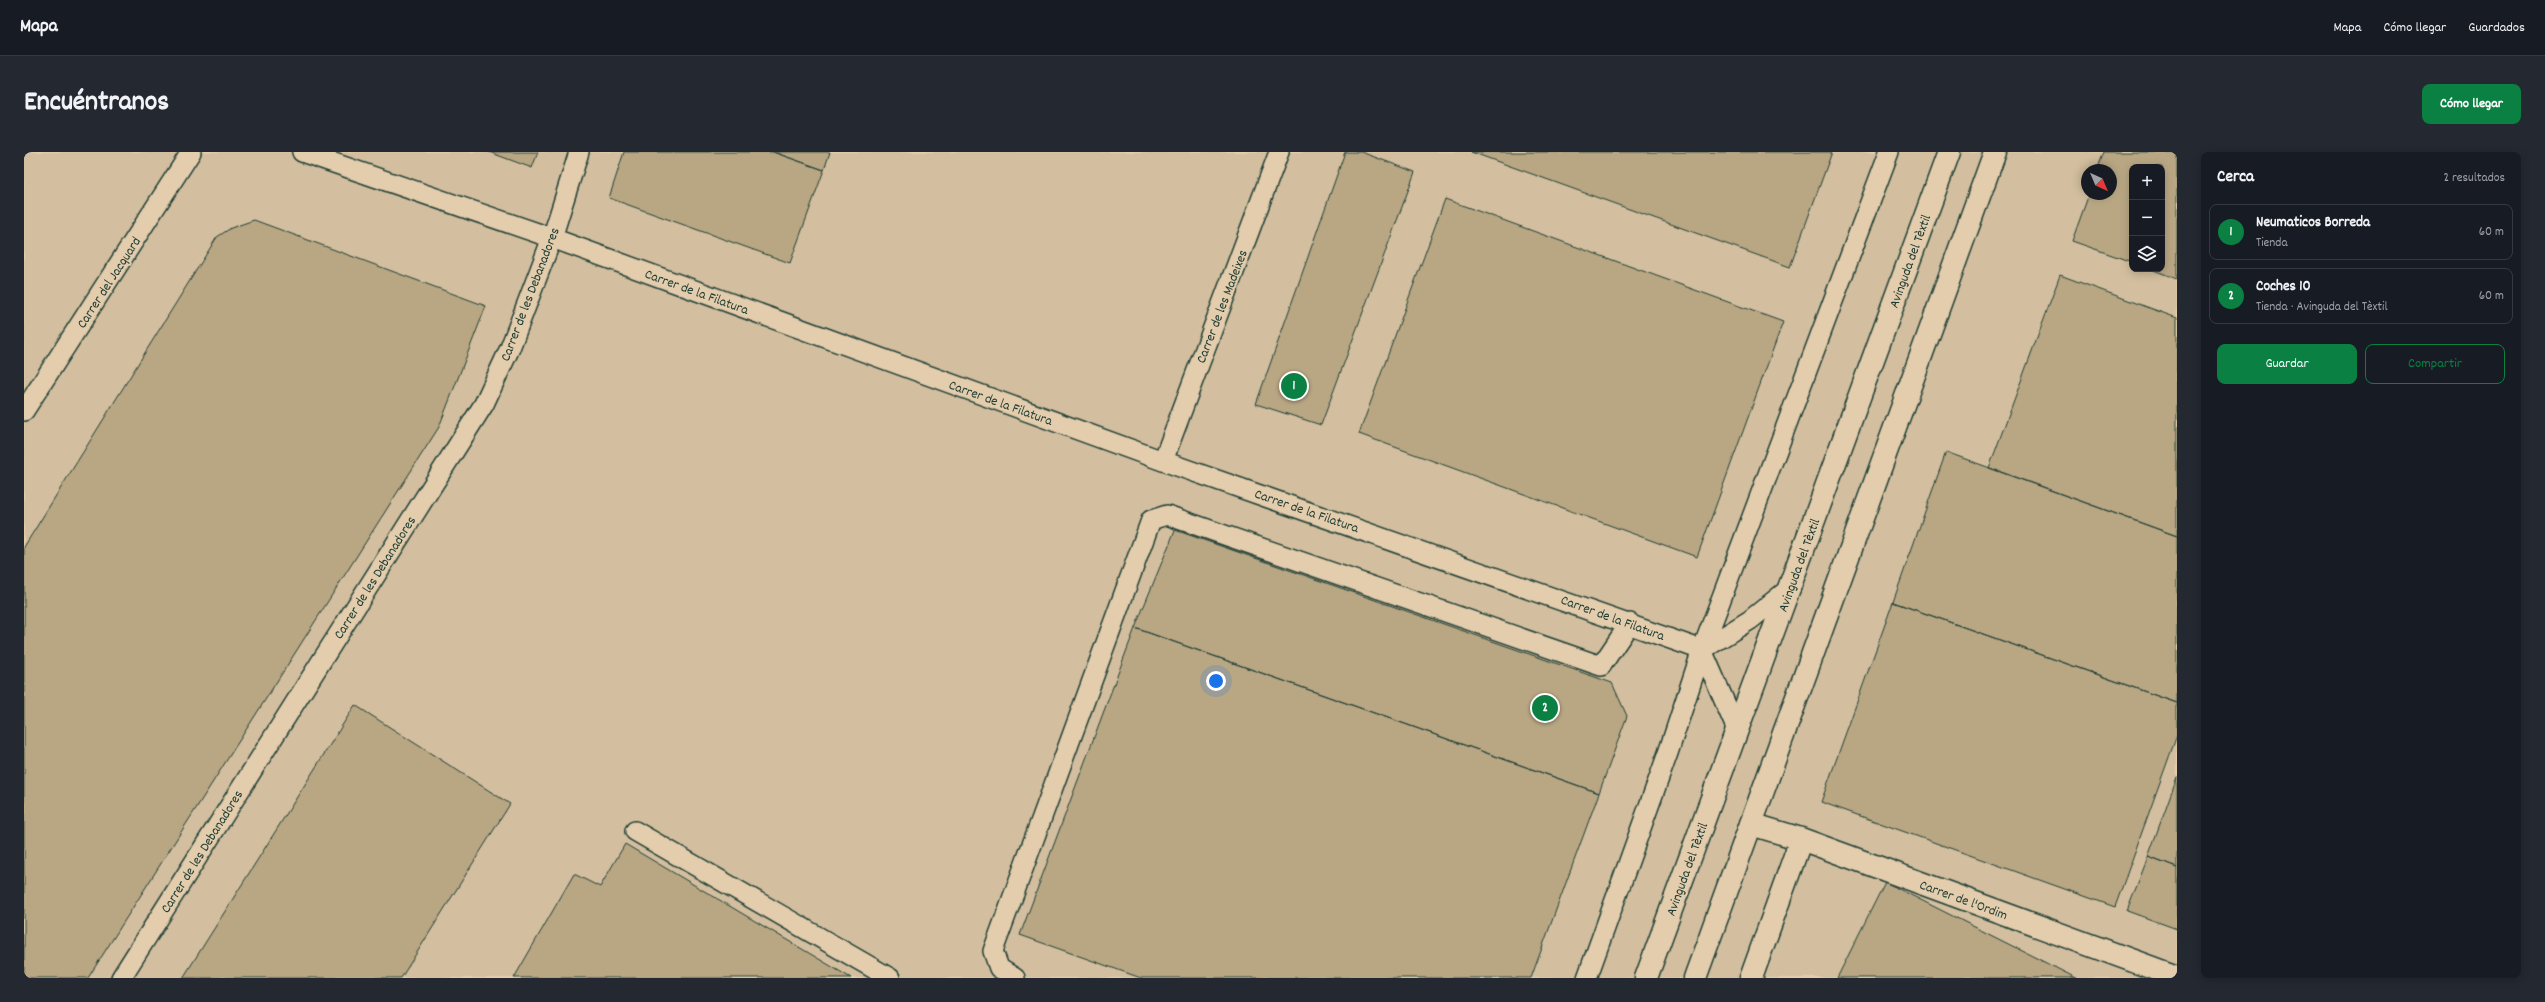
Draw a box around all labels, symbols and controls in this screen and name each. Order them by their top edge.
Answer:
text: Mapa [20,14,58,41]
text: Mapa [2334,18,2361,38]
text: Cómo llegar [2383,18,2446,38]
text: Guardados [2468,18,2525,38]
text: Encuéntranos [24,84,169,124]
button: Cómo llegar [2422,84,2521,124]
north arrow [2081,164,2117,200]
map controls [2129,164,2165,272]
button: + [2129,164,2165,200]
text: Cerca [2217,166,2254,190]
text: 2 resultados [2443,169,2505,188]
button: − [2129,200,2165,236]
street label: Avinguda del Tèxtil [1885,212,1937,311]
text: Neumaticos Borreda [2256,212,2370,234]
text: 1 [2230,223,2232,242]
text: 60 m [2479,223,2504,242]
street label: Carrer de les Debanadores [496,225,566,365]
street label: Carrer del Jacquard [73,233,147,333]
text: Tienda [2256,234,2288,253]
button: layers [2129,236,2165,272]
street label: Carrer de les Madeixes [1192,247,1254,366]
street label: Carrer de la Filatura [642,265,751,321]
text: Coches 10 [2256,276,2311,298]
text: 2 [2228,287,2234,306]
text: 60 m [2479,287,2504,306]
text: Tienda · Avinguda del Tèxtil [2256,298,2388,317]
button: Guardar [2217,344,2357,384]
button: Compartir [2365,344,2505,384]
pin: 1 [1281,371,1307,401]
street label: Carrer de la Filatura [946,376,1055,432]
street label: Carrer de la Filatura [1251,485,1362,539]
street label: Carrer de les Debanadores [330,512,422,644]
street label: Avinguda del Tèxtil [1774,516,1826,615]
street label: Carrer de la Filatura [1558,591,1667,647]
your location [1206,671,1226,691]
pin: 2 [1532,693,1558,723]
street label: Carrer de les Debanadores [157,786,249,918]
street label: Avinguda del Tèxtil [1662,820,1714,919]
street label: Carrer de l'Ordim [1916,876,2010,926]

